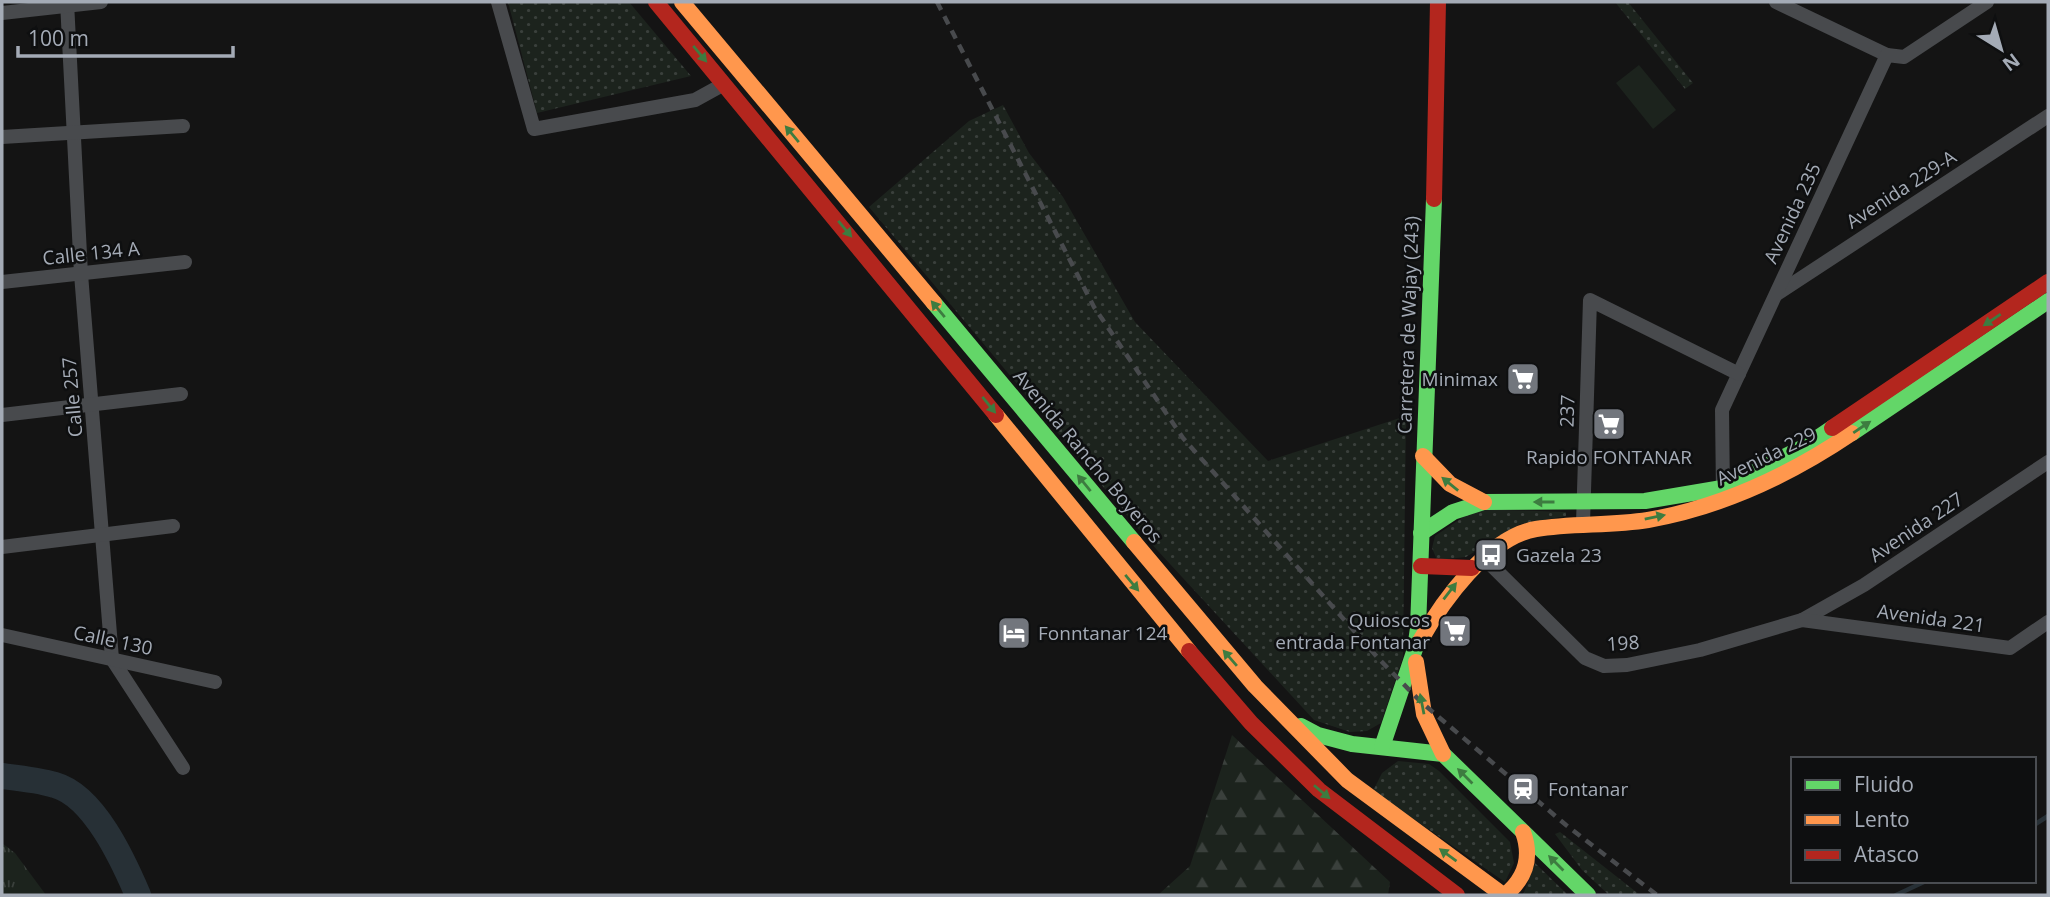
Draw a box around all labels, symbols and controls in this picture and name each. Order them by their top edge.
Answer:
scale bar [18,14,233,58]
north arrow [1966,14,2036,84]
text: 100 m [28,24,89,52]
one-way arrow [692,46,707,63]
text: N [1997,48,2025,78]
one-way arrow [785,126,800,143]
street label: Avenida 229-A [1841,144,1961,234]
street label: Avenida 235 [1757,158,1827,268]
street label: Carretera de Wajay (243) [1391,215,1425,435]
one-way arrow [837,221,852,238]
street label: Calle 134 A [41,235,141,271]
one-way arrow [931,300,946,317]
one-way arrow [1982,313,2001,326]
street label: Calle 257 [56,356,88,438]
supermarket icon: Minimax [1504,360,1542,398]
street label: Avenida Rancho Boyeros [1008,364,1168,548]
place label: Minimax [1422,366,1498,392]
street label: 237 [1553,394,1581,428]
one-way arrow [982,396,997,414]
supermarket icon: Rapido FONTANAR [1590,405,1628,443]
street label: Avenida 229 [1712,421,1820,491]
one-way arrow [1852,421,1871,434]
place label: Rapido FONTANAR [1526,444,1692,470]
one-way arrow [1077,475,1092,492]
one-way arrow [1442,476,1460,491]
street label: Avenida 227 [1864,486,1968,568]
one-way arrow [1533,496,1555,508]
one-way arrow [1644,512,1666,523]
bus stop icon: Gazela 23 [1472,536,1510,574]
place label: Gazela 23 [1516,542,1602,568]
one-way arrow [1124,573,1139,591]
one-way arrow [1443,582,1458,600]
street label: Avenida 221 [1876,598,1986,638]
place label: Quioscos entrada Fontanar [1275,607,1430,655]
supermarket icon: Quioscos entrada Fontanar [1436,612,1474,650]
hotel icon: Fonntanar 124 [995,614,1033,652]
street label: Calle 130 [71,619,155,661]
place label: Fonntanar 124 [1038,620,1168,646]
street label: 198 [1606,629,1640,657]
one-way arrow [1223,649,1238,666]
one-way arrow [1416,693,1427,715]
legend [1791,757,2036,883]
one-way arrow [1457,768,1473,784]
station icon: Fontanar [1504,770,1542,808]
text: Fluido [1854,770,1914,798]
place label: Fontanar [1548,776,1628,802]
one-way arrow [1313,784,1331,800]
text: Lento [1854,805,1910,833]
text: Atasco [1854,840,1919,868]
one-way arrow [1439,848,1457,862]
one-way arrow [1548,854,1565,871]

